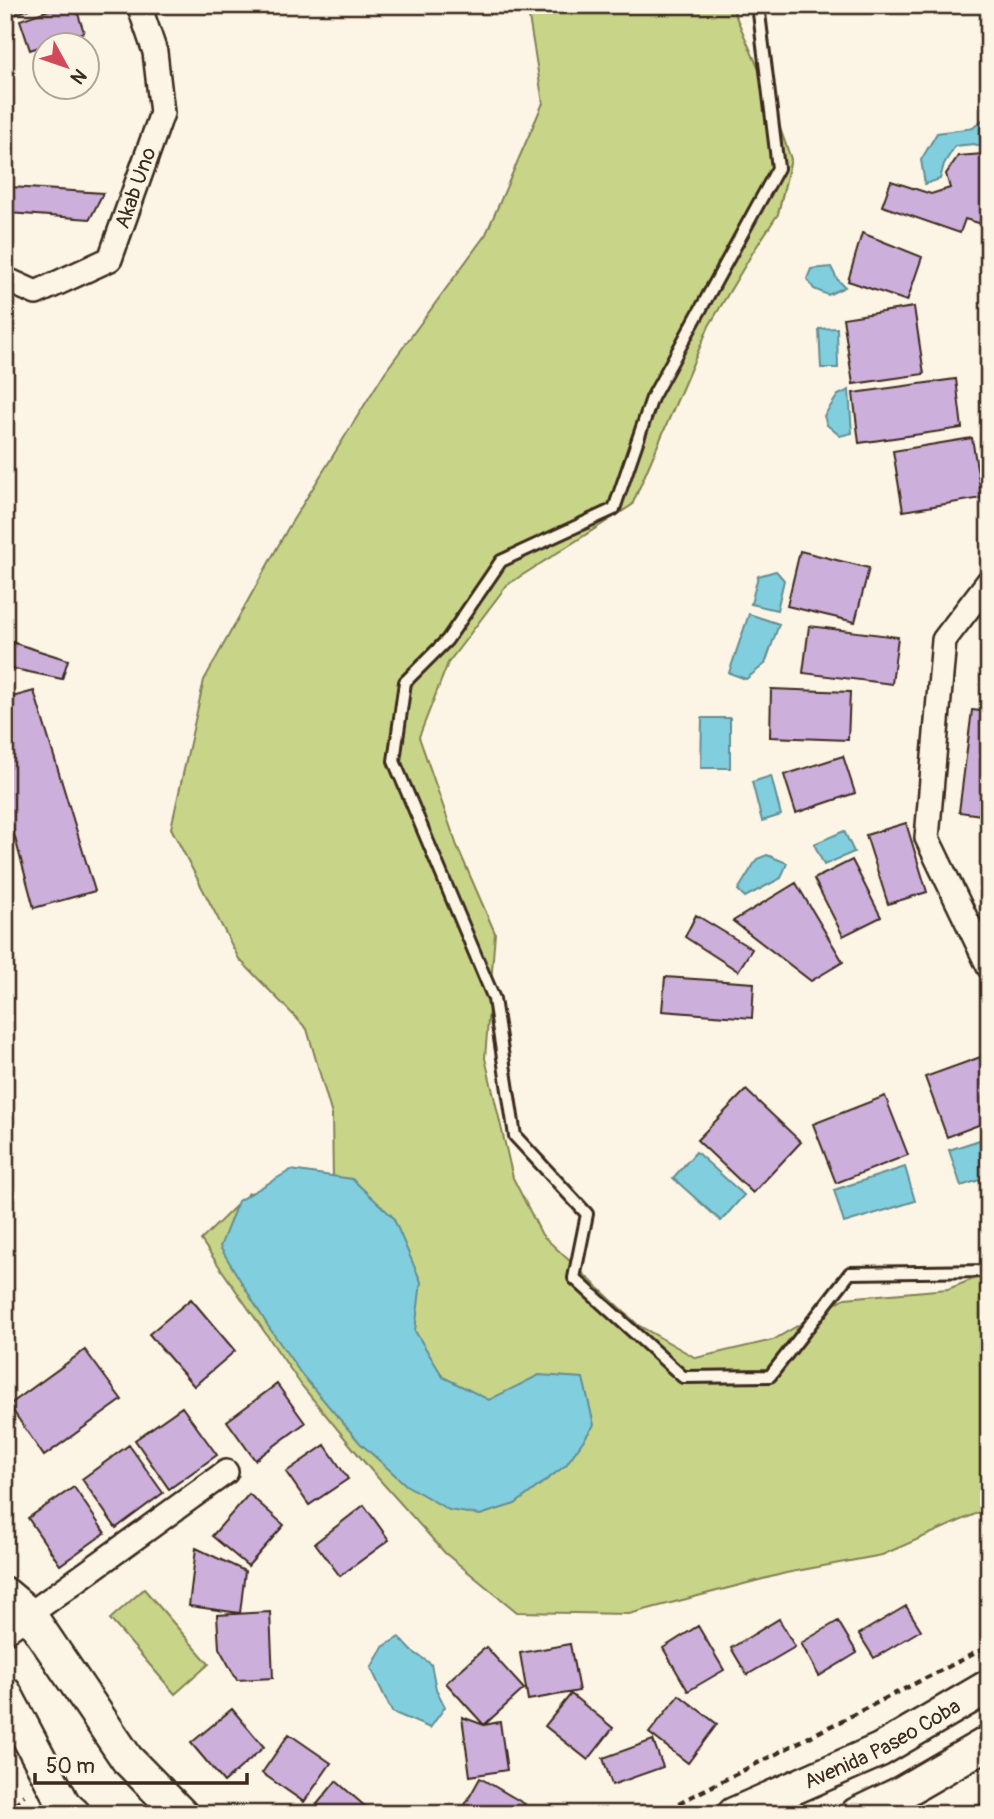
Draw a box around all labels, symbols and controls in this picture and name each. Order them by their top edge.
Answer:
north arrow [32,32,102,102]
text: N [65,64,92,89]
street label: Akab Uno [109,144,163,232]
street label: Avenida Paseo Coba [800,1693,965,1796]
scale bar [35,1742,247,1786]
text: 50 m [46,1753,95,1780]

